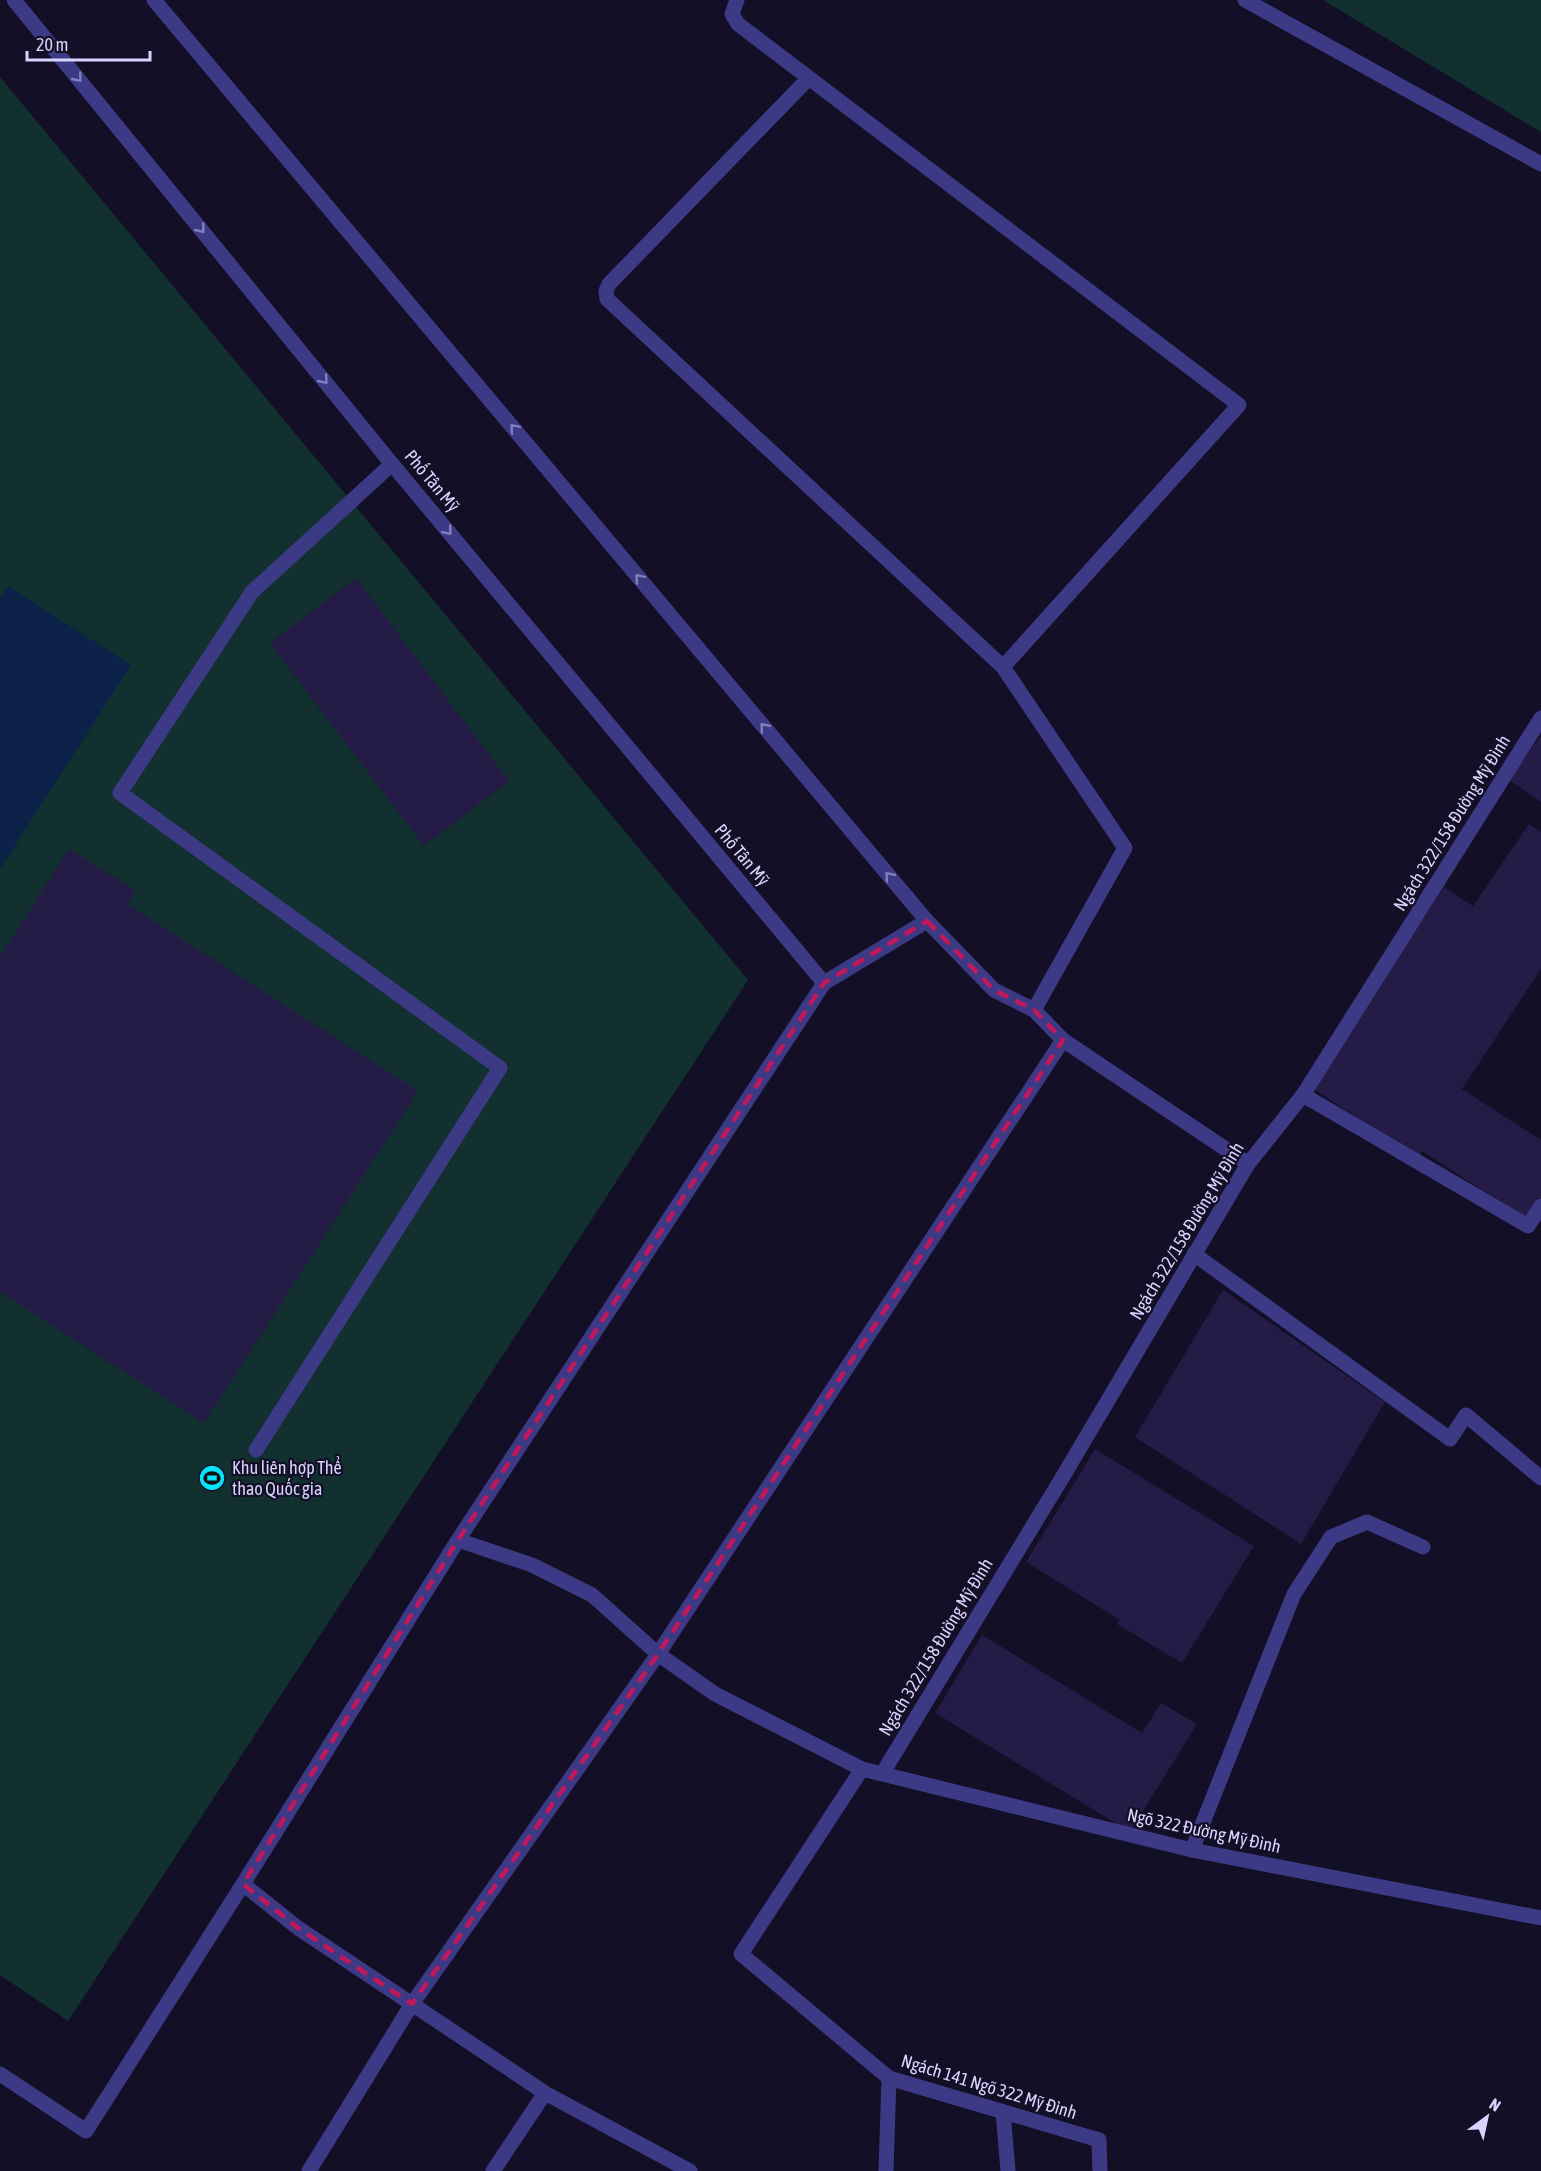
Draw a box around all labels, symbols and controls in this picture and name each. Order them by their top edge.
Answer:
scale bar [27,24,150,62]
text: 20 m [36,34,68,55]
one-way arrow [70,71,81,82]
one-way arrow [193,222,204,233]
one-way arrow [317,373,328,384]
one-way arrow [510,424,521,435]
street label: Phố Tân Mỹ [401,445,465,516]
one-way arrow [441,524,452,535]
one-way arrow [635,574,646,585]
one-way arrow [760,723,771,734]
street label: Ngách 322/158 Đường Mỹ Đình [1389,731,1514,915]
street label: Phố Tân Mỹ [711,819,775,890]
one-way arrow [886,872,897,883]
street label: Ngách 322/158 Đường Mỹ Đình [1125,1138,1248,1323]
place label: Khu liên hợp Thể thao Quốc gia [232,1456,342,1499]
sports icon: Khu liên hợp Thể thao Quốc gia [197,1463,227,1493]
street label: Ngách 322/158 Đường Mỹ Đình [874,1554,997,1739]
street label: Ngõ 322 Đường Mỹ Đình [1125,1804,1283,1857]
street label: Ngách 141 Ngõ 322 Mỹ Đình [899,2050,1079,2123]
north arrow [1457,2087,1517,2147]
text: N [1486,2094,1504,2115]

